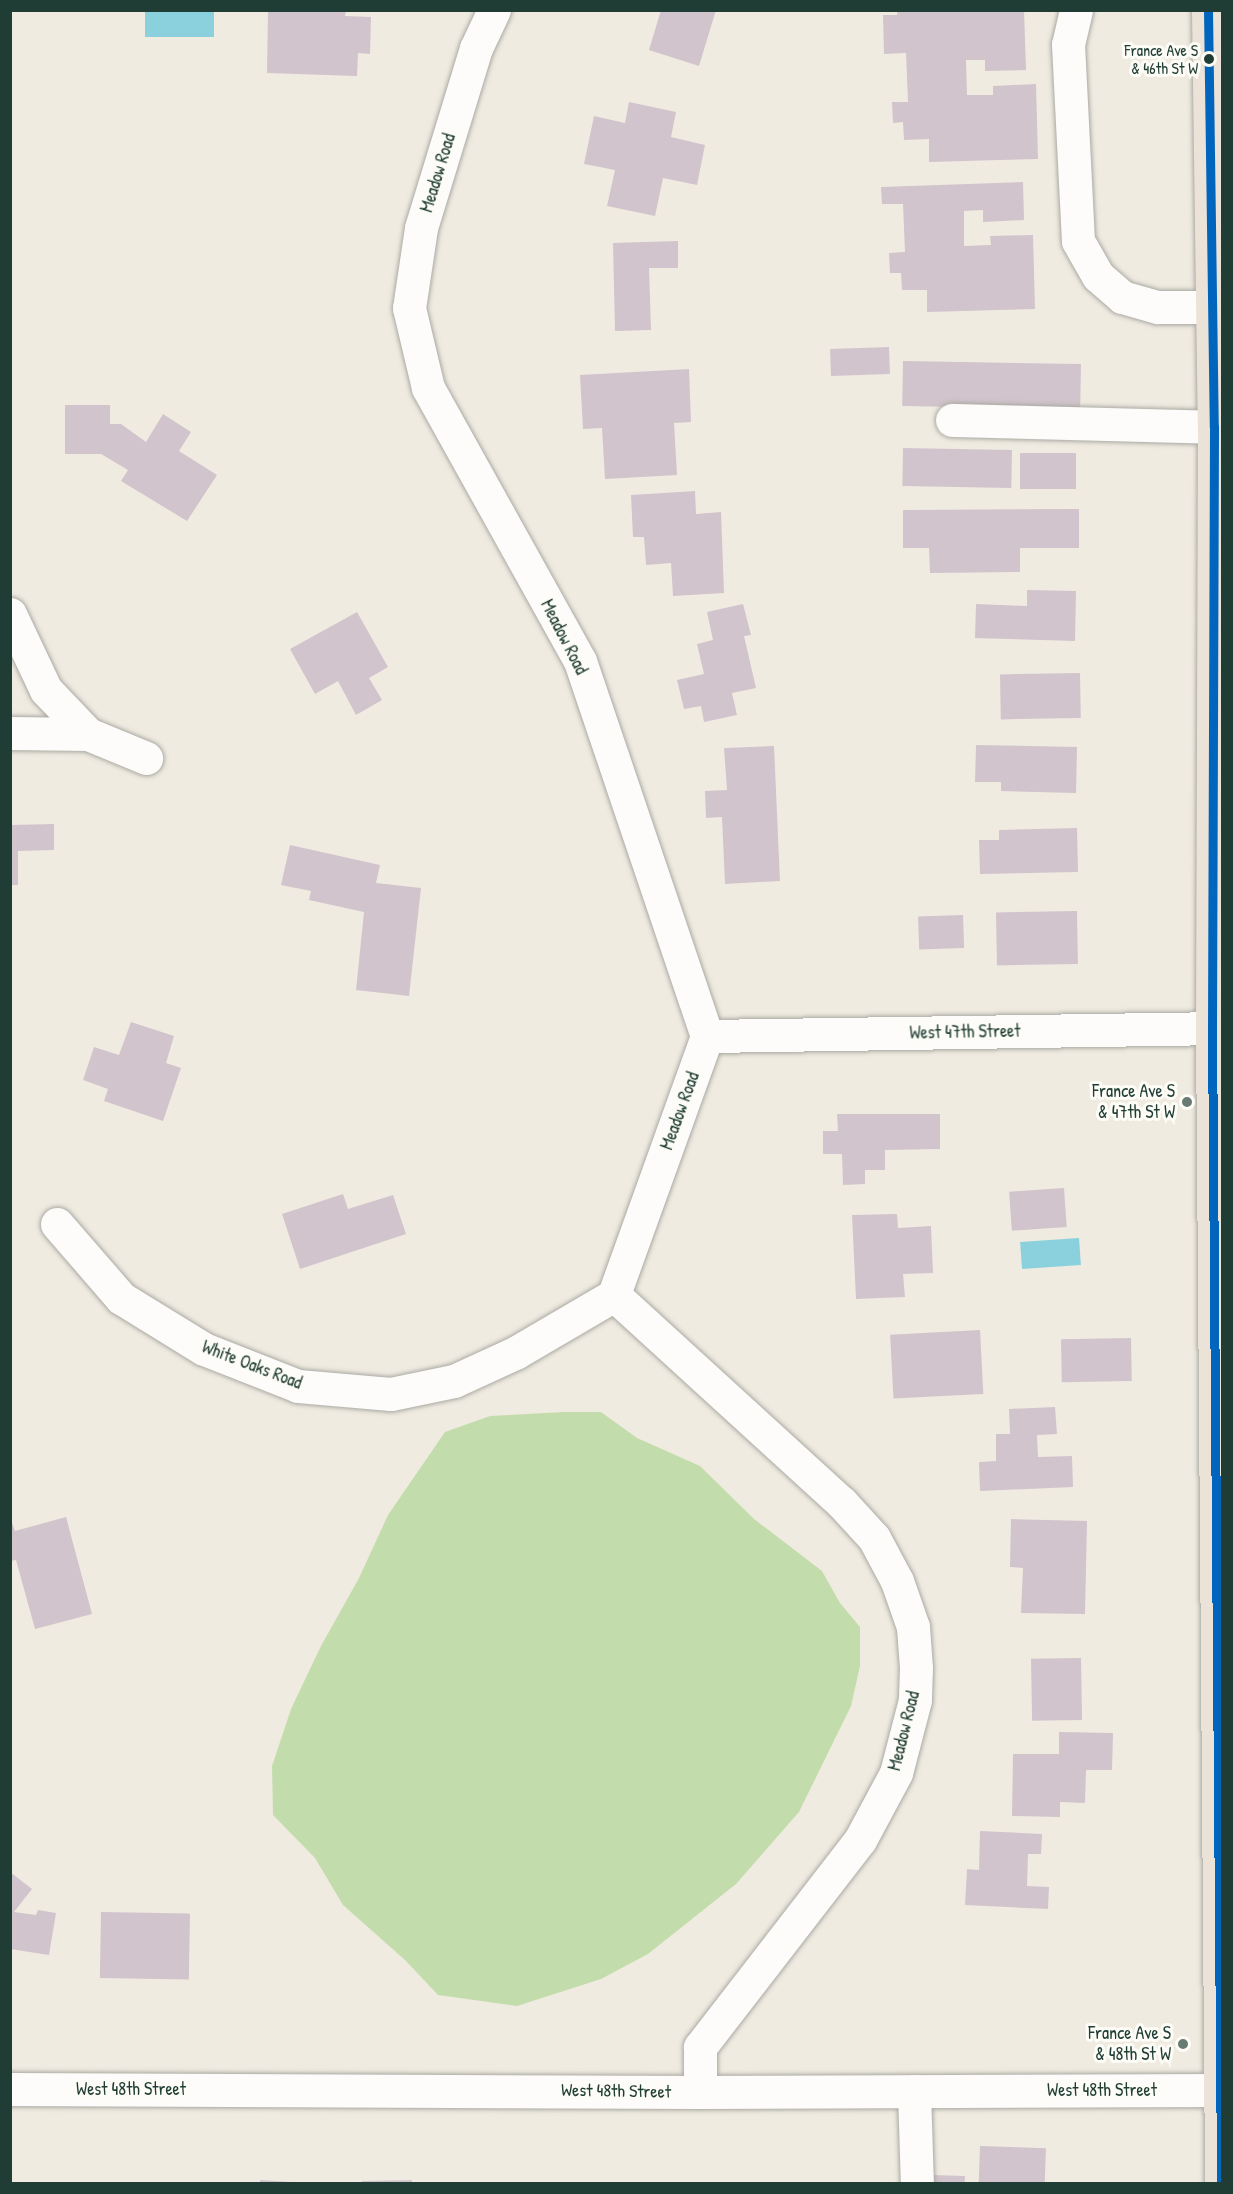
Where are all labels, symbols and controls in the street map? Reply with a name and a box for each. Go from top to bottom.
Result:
place label: France Ave S & 46th St W [1124,40,1198,78]
marker: France Ave S & 46th St W [1203,53,1215,65]
street label: Meadow Road [416,131,460,215]
street label: Meadow Road [536,596,592,678]
street label: West 47th Street [909,1020,1021,1044]
street label: Meadow Road [656,1069,704,1153]
place label: France Ave S & 47th St W [1092,1081,1175,1124]
marker: France Ave S & 47th St W [1180,1095,1194,1109]
street label: White Oaks Road [199,1336,305,1394]
street label: Meadow Road [884,1689,924,1773]
place label: France Ave S & 48th St W [1088,2023,1171,2066]
marker: France Ave S & 48th St W [1176,2037,1190,2051]
street label: West 48th Street [76,2078,186,2100]
street label: West 48th Street [561,2079,671,2103]
street label: West 48th Street [1047,2079,1157,2101]

